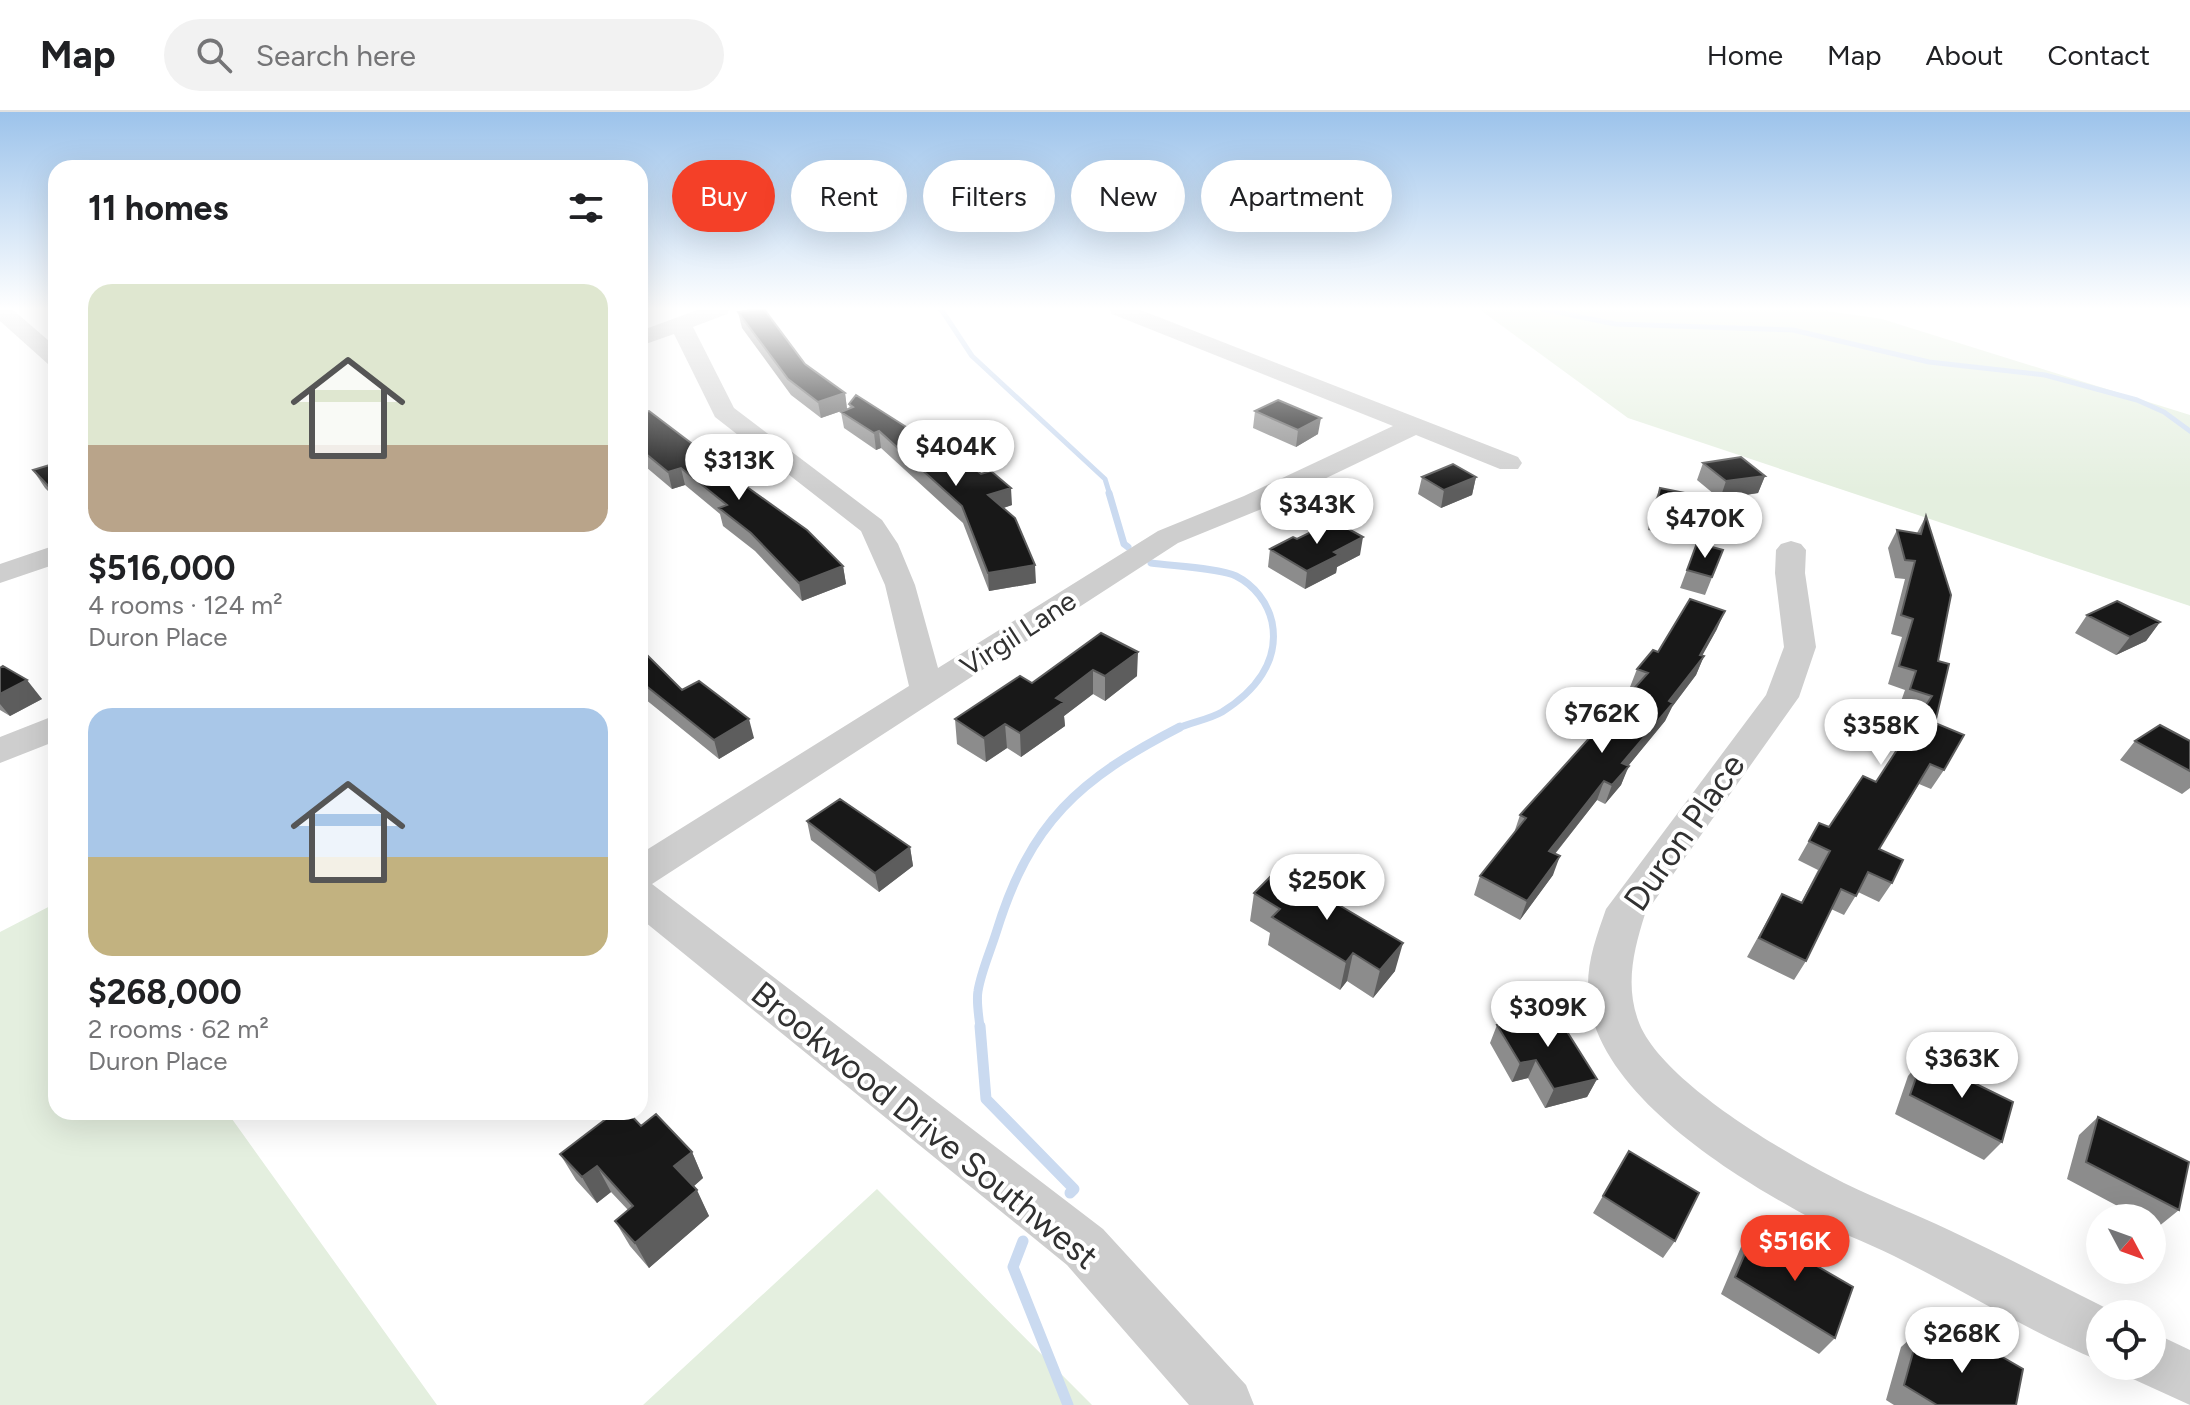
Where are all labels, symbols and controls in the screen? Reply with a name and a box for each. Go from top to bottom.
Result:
search box [164,19,724,91]
text: Map [40,32,116,78]
icon: search [192,33,236,77]
text: Search here [256,37,416,74]
text: Home [1707,38,1783,72]
text: Map [1827,38,1882,72]
text: About [1926,38,2003,72]
text: Contact [2047,38,2150,72]
chip: Buy [672,160,775,232]
chip: Rent [791,160,907,232]
chip: Filters [923,160,1055,232]
chip: New [1071,160,1185,232]
chip: Apartment [1201,160,1392,232]
icon: filters [564,186,608,230]
text: 11 homes [88,188,228,229]
icon: home [276,336,420,480]
pin: $404K [900,420,1012,488]
text: $404K [915,430,997,462]
pin: $313K [683,434,795,502]
text: $313K [703,444,775,476]
pin: $343K [1261,478,1373,546]
text: $343K [1278,488,1356,520]
pin: $470K [1649,492,1761,560]
text: $470K [1665,502,1745,534]
text: $516,000 [88,548,236,589]
street label: Virgil Lane [954,583,1082,683]
text: 4 rooms · 124 m² [88,589,283,621]
text: Duron Place [88,621,228,653]
pin: $762K [1546,687,1658,755]
text: $762K [1564,697,1640,729]
pin: $358K [1825,699,1937,767]
text: $358K [1842,709,1920,741]
street label: Duron Place [1615,746,1754,919]
icon: home [276,760,420,904]
pin: $250K [1271,854,1383,922]
text: $250K [1288,864,1366,896]
text: $268,000 [88,972,242,1013]
street label: Brookwood Drive Southwest [743,973,1106,1278]
pin: $309K [1492,981,1604,1049]
text: $309K [1509,991,1587,1023]
text: 2 rooms · 62 m² [88,1013,269,1045]
pin: $363K [1906,1032,2018,1100]
text: $363K [1924,1042,2000,1074]
text: Duron Place [88,1045,228,1077]
north arrow [2086,1204,2166,1284]
map controls [2086,1204,2166,1380]
pin: $516K [1739,1215,1851,1283]
text: $516K [1759,1225,1831,1257]
button: locate [2086,1300,2166,1380]
pin: $268K [1906,1307,2018,1375]
text: $268K [1923,1317,2001,1349]

